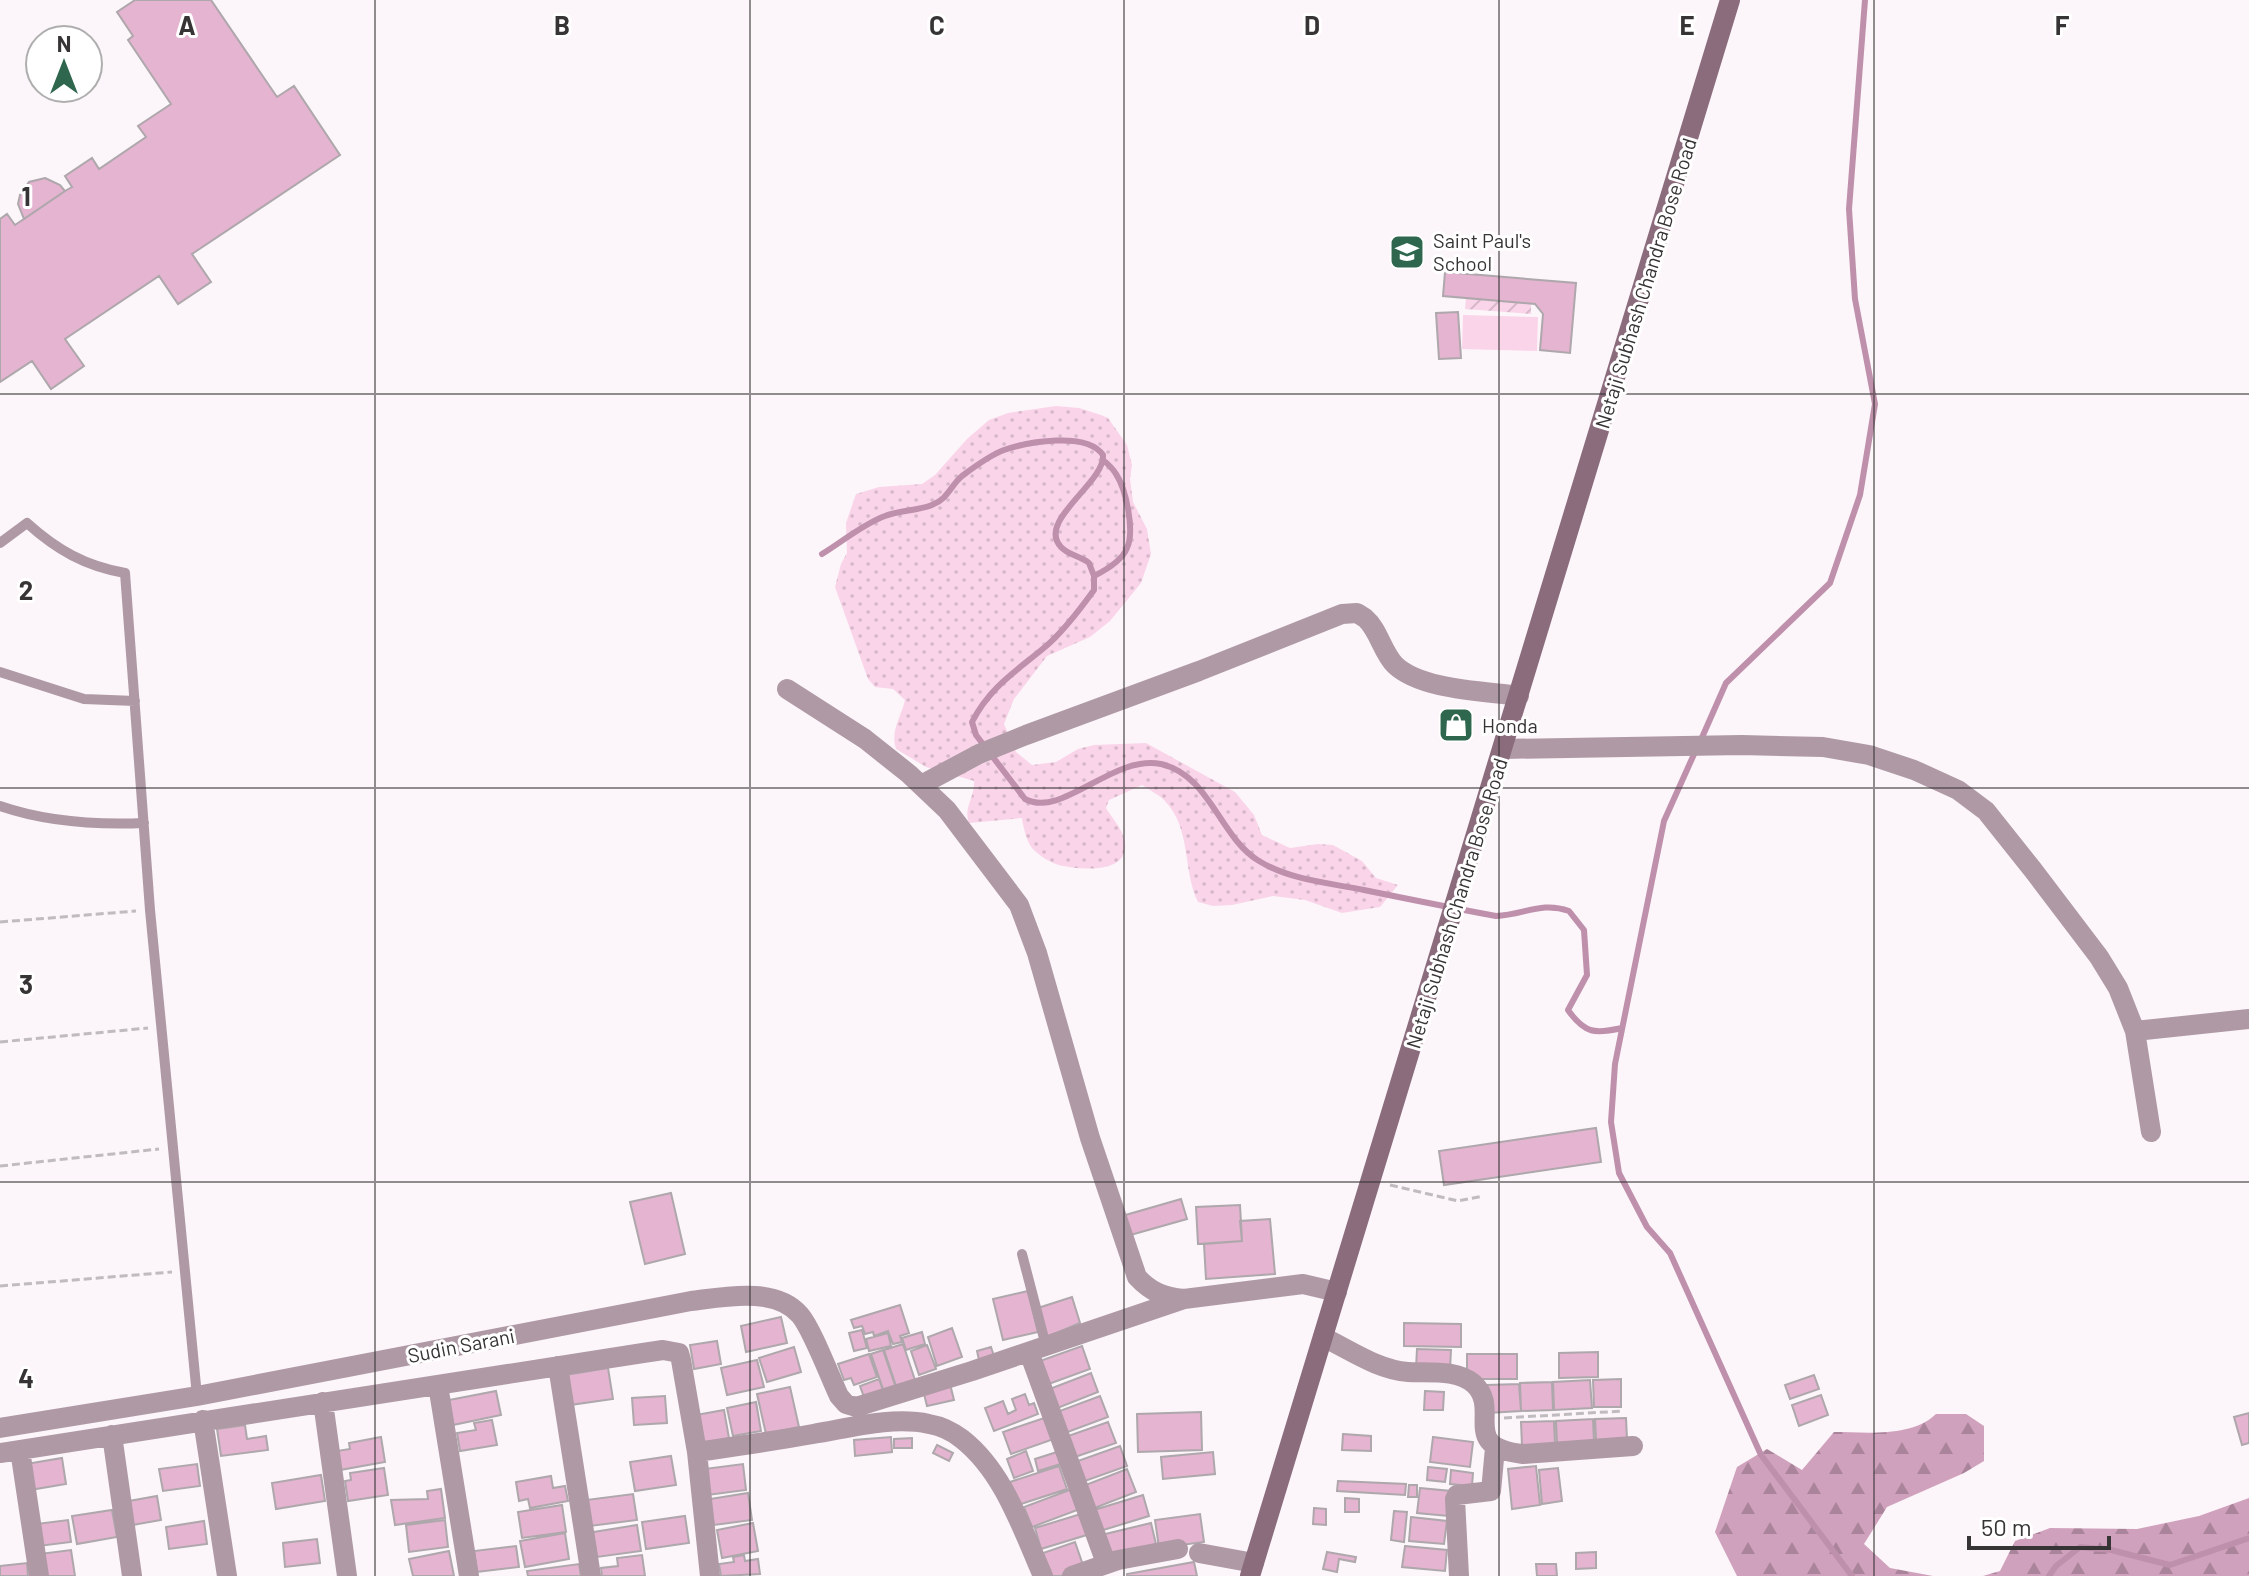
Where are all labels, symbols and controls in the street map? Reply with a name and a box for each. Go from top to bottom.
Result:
text: A [178,9,196,40]
text: B [554,9,570,40]
text: C [929,9,945,40]
text: D [1304,9,1320,40]
text: E [1679,9,1695,40]
text: F [2055,9,2070,40]
north arrow [24,24,104,104]
text: N [57,30,71,56]
street label: Netaji Subhash Chandra Bose Road [1589,135,1701,431]
text: 1 [21,180,31,211]
place label: Saint Paul's School [1433,228,1531,275]
school or university icon: Saint Paul's School [1388,233,1426,271]
text: 2 [19,574,33,605]
shop icon: Honda [1437,706,1475,744]
place label: Honda [1482,713,1538,737]
street label: Netaji Subhash Chandra Bose Road [1400,755,1512,1051]
text: 3 [19,968,33,999]
street label: Sudin Sarani [406,1323,516,1367]
text: 4 [18,1362,34,1393]
scale bar [1969,1500,2109,1550]
text: 50 m [1981,1512,2032,1541]

